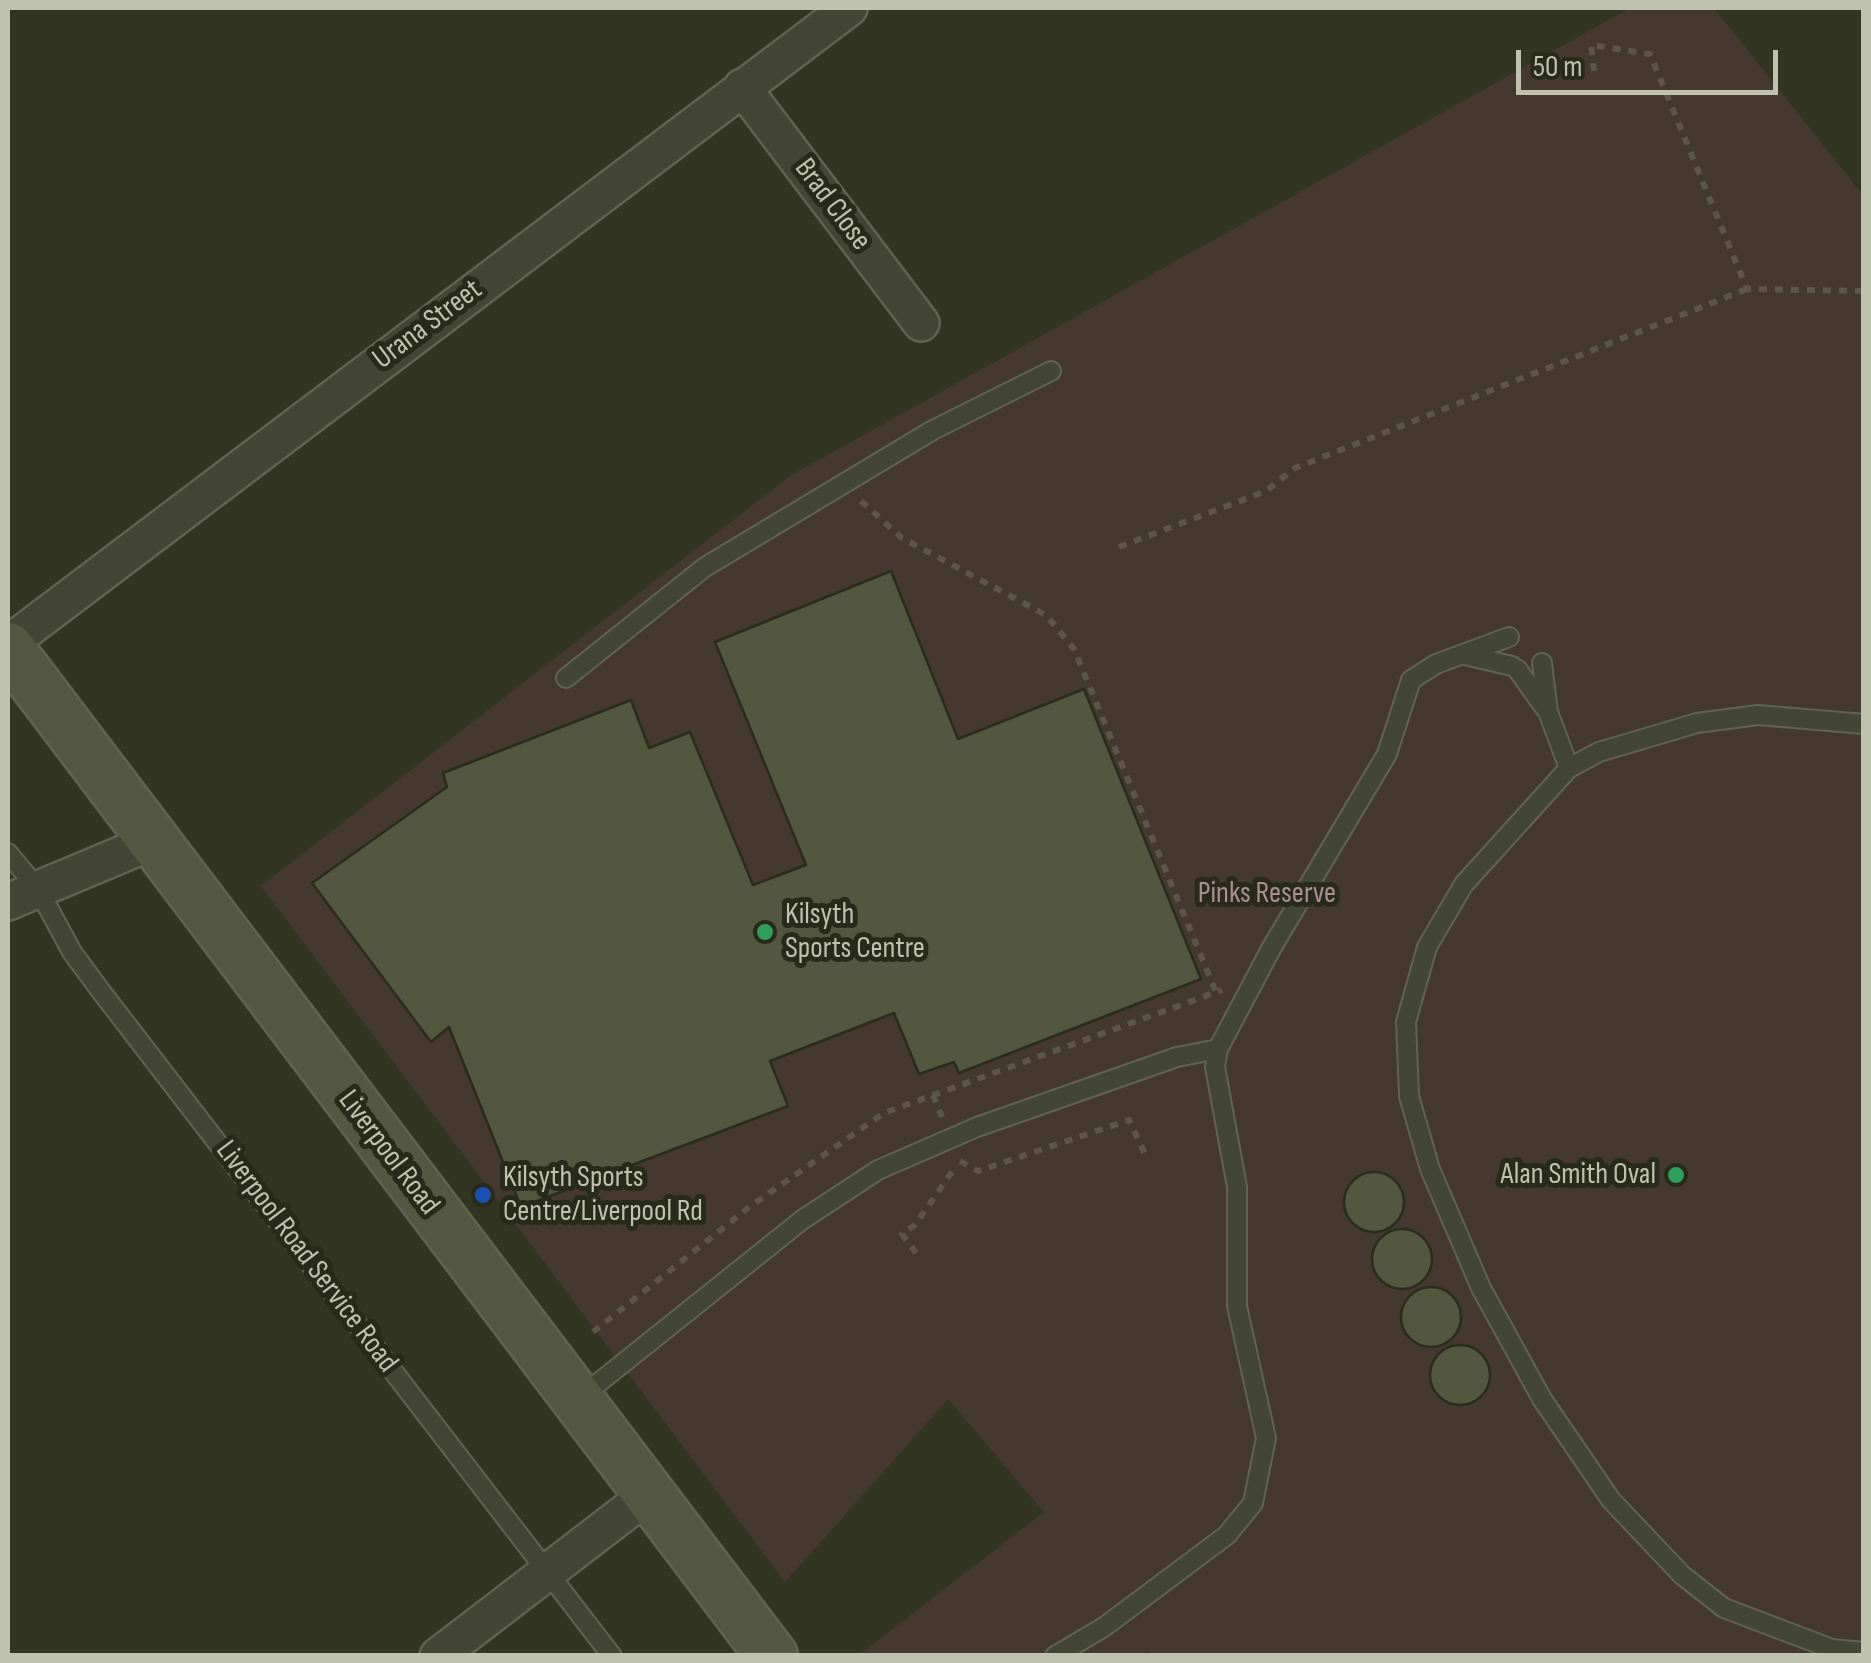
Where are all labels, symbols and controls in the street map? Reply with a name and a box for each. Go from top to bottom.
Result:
scale bar [1521,30,1784,92]
text: 50 m [1533,49,1582,85]
street label: Brad Close [786,152,878,258]
street label: Urana Street [366,272,490,378]
park label: Pinks Reserve [1198,876,1336,912]
place label: Kilsyth Sports Centre [785,897,925,968]
marker: Kilsyth Sports Centre [754,921,776,943]
street label: Liverpool Road [330,1084,446,1222]
street label: Liverpool Road Service Road [207,1134,405,1380]
place label: Alan Smith Oval [1501,1157,1656,1193]
place label: Kilsyth Sports Centre/Liverpool Rd [503,1160,703,1230]
marker: Alan Smith Oval [1665,1164,1687,1186]
marker: Kilsyth Sports Centre/Liverpool Rd [472,1184,494,1206]

